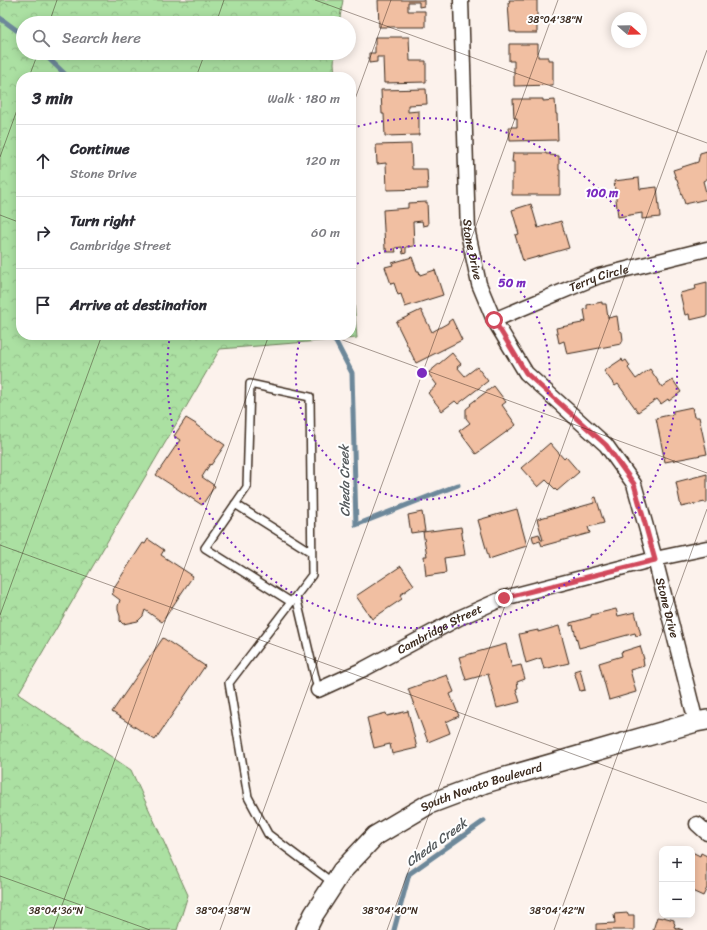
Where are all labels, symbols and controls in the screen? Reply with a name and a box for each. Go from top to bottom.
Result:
text: 38°04'38"N [528,11,582,29]
north arrow [611,12,647,48]
search box [16,16,356,60]
text: Search here [62,25,141,51]
icon: search [30,27,52,49]
text: 3 min [32,83,73,113]
text: Walk · 180 m [268,87,340,110]
text: Continue [70,136,130,162]
text: 120 m [305,149,340,172]
icon: ahead [32,150,54,172]
text: Stone Drive [70,162,137,185]
text: 100 m [586,182,619,204]
text: Turn right [70,208,135,234]
street label: Stone Drive [457,219,489,282]
text: 60 m [311,221,340,244]
icon: right [32,222,54,244]
text: Cambridge Street [70,234,171,257]
street label: Terry Circle [565,258,631,298]
text: 50 m [498,272,526,294]
text: Arrive at destination [70,292,207,318]
icon: arrive [32,294,54,316]
route start [485,311,503,329]
centre of rings [415,366,429,380]
water label: Cheda Creek [332,443,357,517]
street label: Stone Drive [649,575,685,640]
route end [495,589,513,607]
street label: Cambridge Street [393,598,486,660]
street label: South Novato Boulevard [416,756,545,818]
water label: Cheda Creek [401,811,474,873]
map controls [659,846,695,918]
button: + [659,846,695,882]
button: − [659,882,695,918]
text: 38°04'36"N [29,902,83,920]
text: 38°04'38"N [196,902,250,920]
text: 38°04'40"N [362,902,418,920]
text: 38°04'42"N [529,902,585,920]

